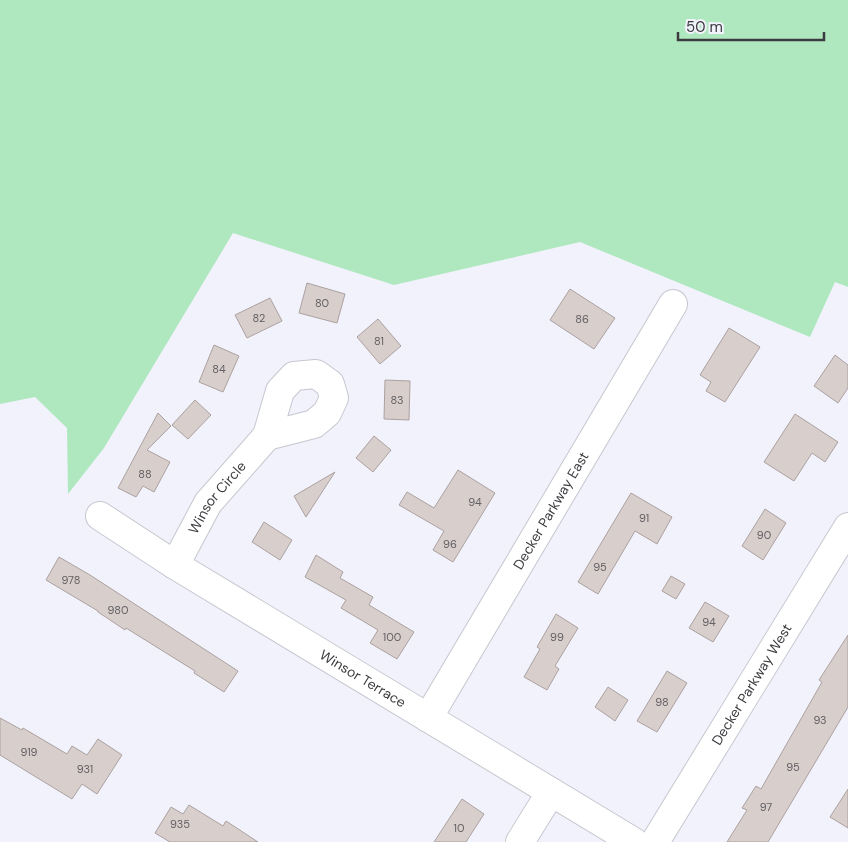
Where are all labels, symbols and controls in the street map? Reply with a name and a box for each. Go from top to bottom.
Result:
scale bar [678,10,824,42]
text: 50 m [686,17,723,37]
house number: 80 [315,296,329,310]
house number: 82 [253,311,265,325]
house number: 86 [575,312,589,326]
house number: 81 [374,334,384,348]
house number: 84 [212,362,226,376]
house number: 83 [390,393,404,407]
street label: Decker Parkway East [509,448,593,573]
street label: Winsor Circle [184,457,250,537]
house number: 88 [138,467,152,481]
house number: 94 [468,495,482,509]
house number: 91 [639,511,649,525]
house number: 90 [757,528,771,542]
house number: 96 [443,537,457,551]
house number: 95 [593,560,607,574]
house number: 978 [62,573,81,587]
house number: 980 [108,603,128,617]
house number: 94 [702,615,716,629]
street label: Decker Parkway West [708,620,796,748]
house number: 100 [383,630,401,644]
house number: 99 [550,630,564,644]
street label: Winsor Terrace [316,645,409,711]
house number: 98 [655,695,669,709]
house number: 93 [813,713,827,727]
house number: 919 [20,745,38,759]
house number: 95 [786,760,800,774]
house number: 931 [77,762,93,776]
house number: 97 [760,800,772,814]
house number: 935 [170,817,190,831]
house number: 10 [454,821,464,835]

